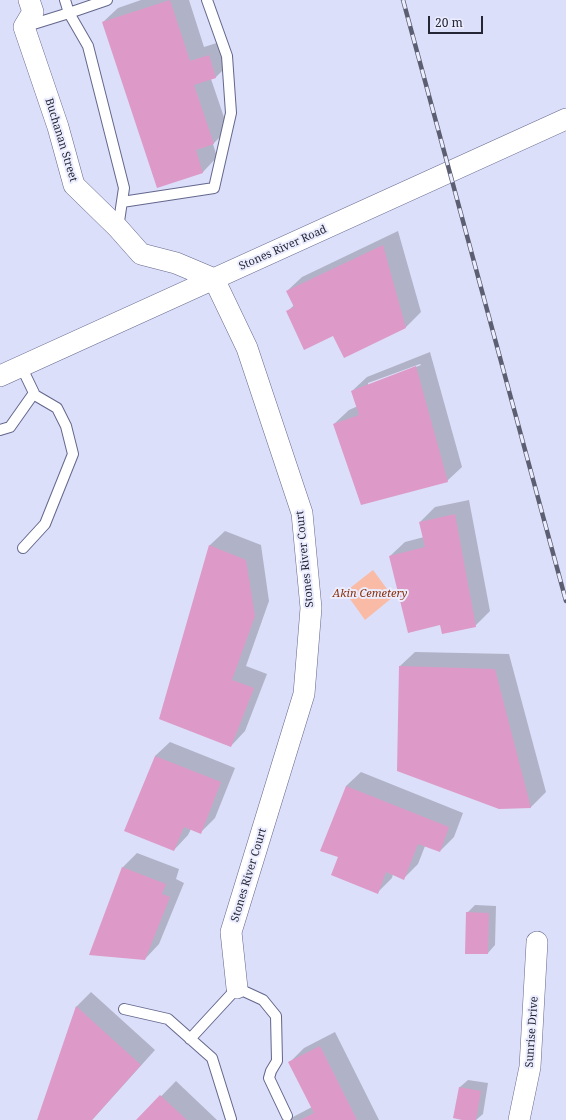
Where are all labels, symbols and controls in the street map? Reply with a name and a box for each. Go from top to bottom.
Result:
scale bar [430,8,485,34]
text: 20 m [435,14,463,31]
street label: Buchanan Street [42,97,80,183]
street label: Stones River Road [237,223,329,273]
street label: Stones River Court [293,510,317,608]
park label: Akin Cemetery [333,587,407,601]
street label: Stones River Court [228,827,270,923]
street label: Sunrise Drive [523,996,541,1068]

